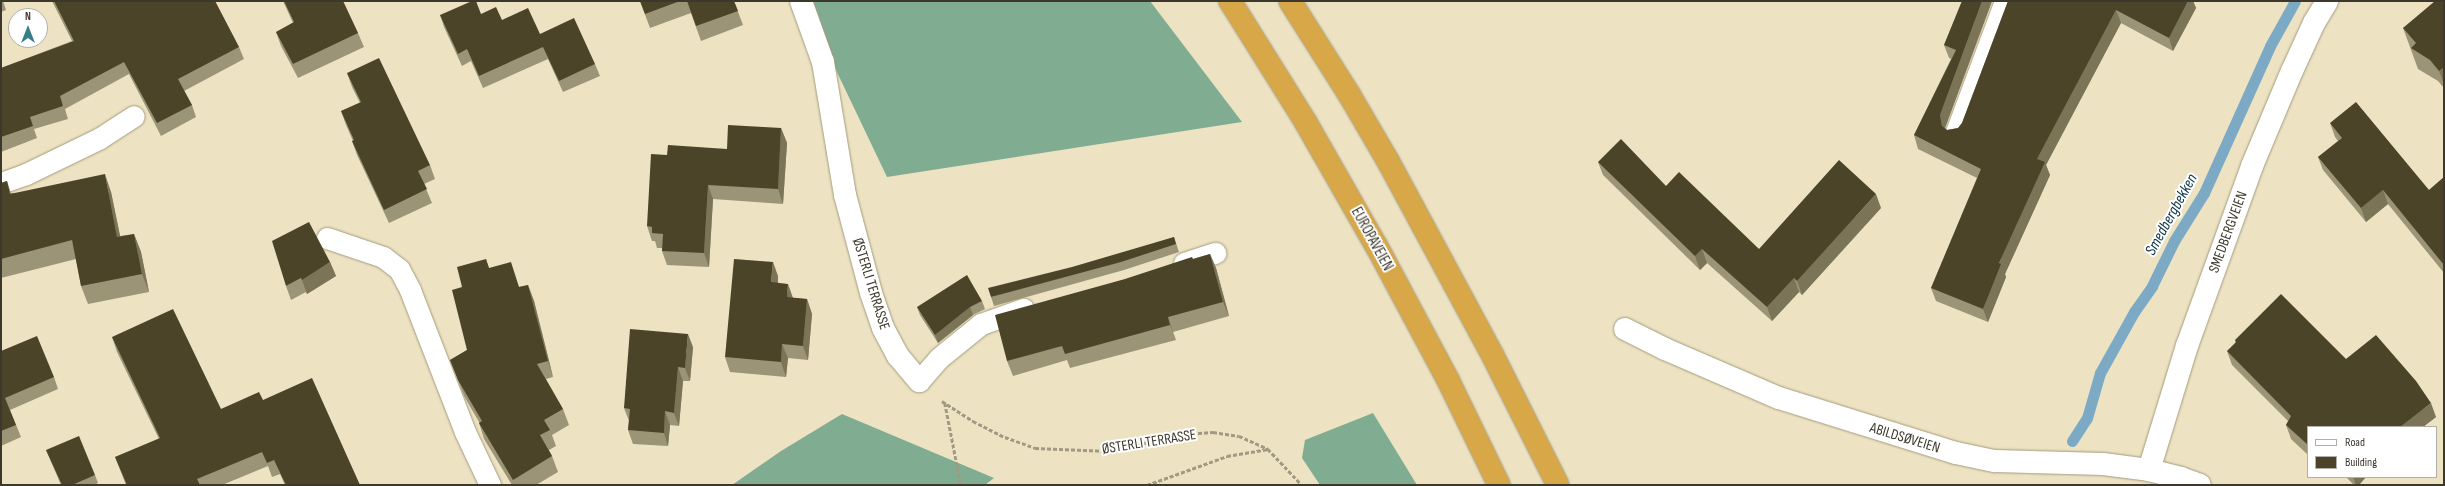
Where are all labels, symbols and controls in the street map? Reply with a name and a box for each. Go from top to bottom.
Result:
north arrow [8,8,48,48]
text: N [25,10,31,23]
water label: Smedbergbekken [2142,171,2202,259]
street label: SMEDBERGVEIEN [2205,189,2251,275]
street label: EUROPAVEIEN [1347,204,1397,274]
street label: ØSTERLI TERRASSE [849,236,893,332]
street label: ABILDSØVEIEN [1868,419,1942,457]
street label: ØSTERLI TERRASSE [1101,426,1197,458]
legend [2307,426,2437,478]
text: Road [2345,435,2365,450]
text: Building [2345,455,2377,470]

